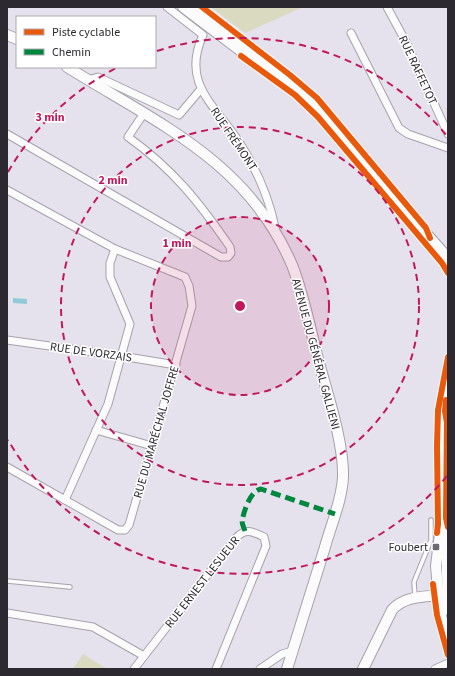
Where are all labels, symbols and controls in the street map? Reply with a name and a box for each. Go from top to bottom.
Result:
legend [16,16,156,68]
text: Piste cyclable [52,24,120,41]
street label: RUE RAFFETOT [394,33,441,108]
text: Chemin [52,44,91,61]
street label: RUE FRÉMONT [206,104,261,175]
text: 3 min [35,109,65,126]
text: 2 min [98,172,128,189]
text: 1 min [162,235,192,252]
street label: AVENUE DU GÉNÉRAL GALLIENI [287,277,344,432]
centre of rings [233,299,247,313]
street label: RUE DE VORZAIS [49,338,133,367]
street label: RUE DU MARÉCHAL JOFFRE [129,364,184,500]
street label: RUE ERNEST LESUEUR [161,533,244,632]
place label: Foubert [388,539,428,556]
marker: Foubert [431,542,441,552]

